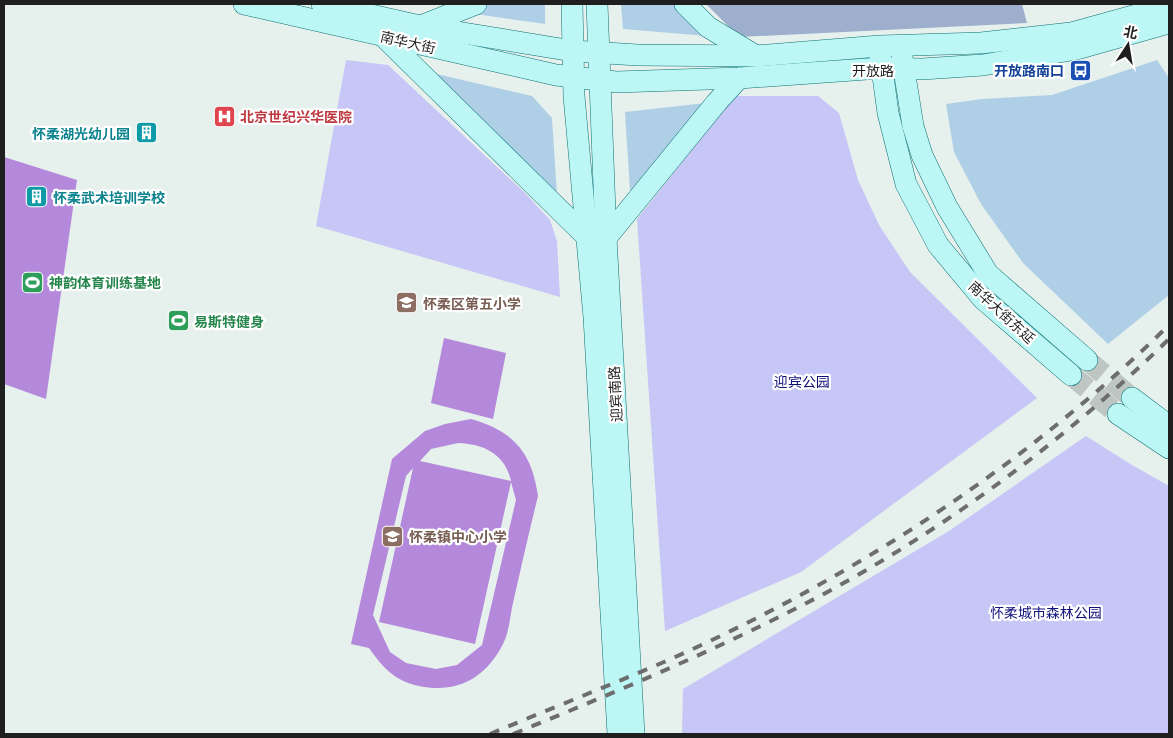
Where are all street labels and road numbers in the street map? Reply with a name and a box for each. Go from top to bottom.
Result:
street label: 南华大街 [379,27,437,57]
street label: 开放路 [852,62,894,79]
street label: 南华大街东延 [965,277,1039,347]
street label: 迎宾南路 [605,366,625,422]

